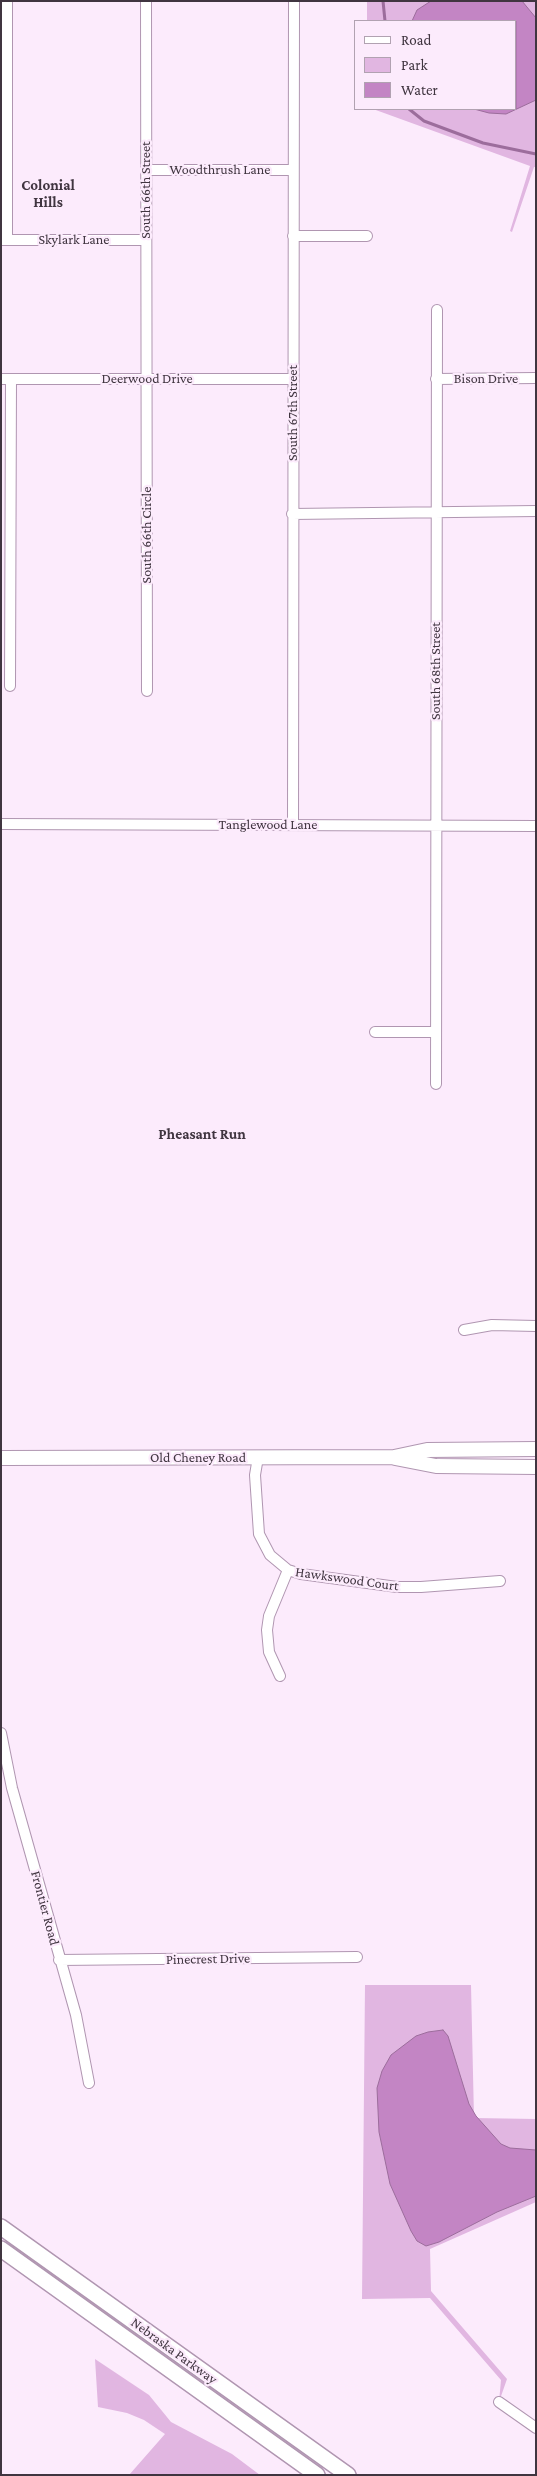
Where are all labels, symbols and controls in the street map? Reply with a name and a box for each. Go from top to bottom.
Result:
legend [354,20,517,110]
text: Road [401,32,431,48]
text: Park [401,57,428,73]
text: Water [401,82,438,98]
street label: South 66th Street [138,141,154,239]
street label: Woodthrush Lane [170,162,270,178]
district label: Colonial Hills [21,176,75,211]
street label: Skylark Lane [39,232,109,248]
street label: South 67th Street [285,365,301,461]
street label: Deerwood Drive [101,371,193,387]
street label: Bison Drive [454,371,518,387]
street label: South 66th Circle [139,487,155,583]
street label: South 68th Street [428,622,444,720]
street label: Tanglewood Lane [219,817,317,833]
district label: Pheasant Run [158,1125,246,1143]
street label: Old Cheney Road [150,1450,246,1466]
street label: Hawkswood Court [294,1563,400,1595]
street label: Frontier Road [27,1869,63,1947]
street label: Pinecrest Drive [166,1950,250,1968]
street label: Nebraska Parkway [128,2314,220,2388]

